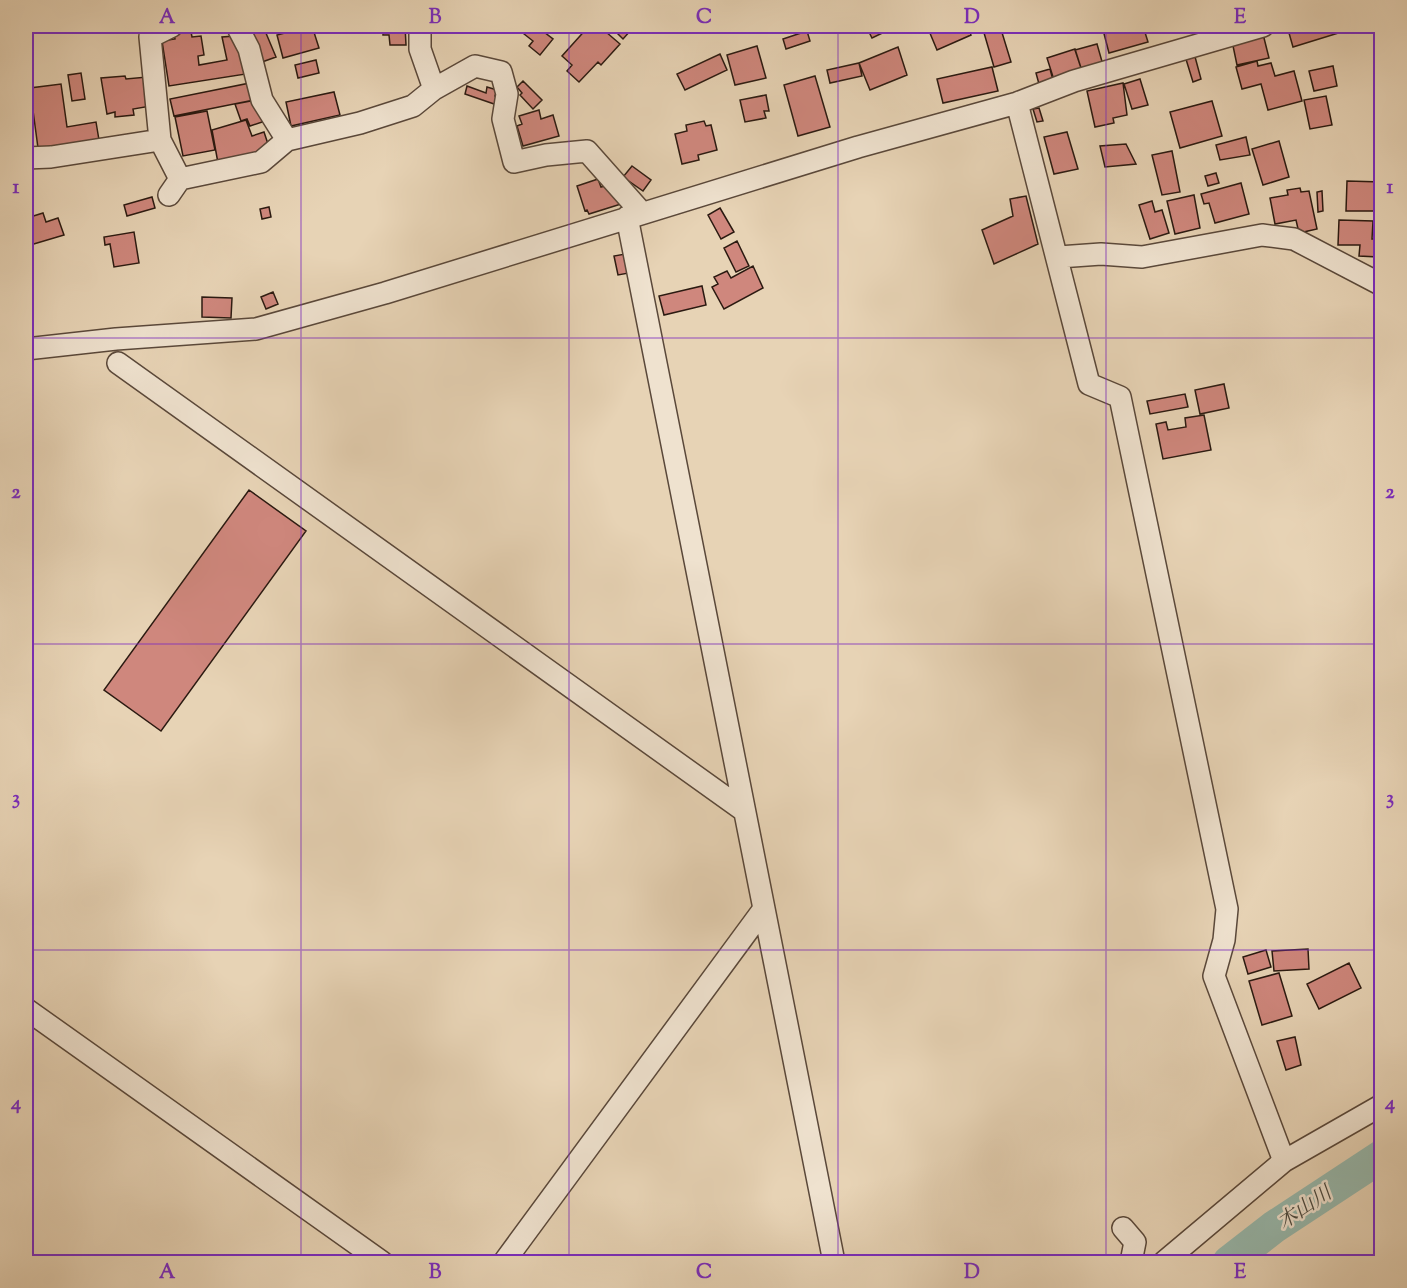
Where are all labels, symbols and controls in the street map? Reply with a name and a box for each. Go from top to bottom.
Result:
text: A [159,4,176,33]
text: B [429,4,442,33]
text: C [696,4,712,33]
text: D [964,4,980,33]
text: E [1234,4,1247,33]
text: 1 [13,174,20,203]
text: 1 [1387,174,1394,203]
text: 2 [11,479,21,508]
text: 2 [1385,479,1395,508]
text: 3 [12,785,20,814]
text: 3 [1386,785,1394,814]
text: 4 [10,1090,21,1119]
text: 4 [1384,1090,1395,1119]
water label: 木山川 [1272,1179,1340,1238]
text: A [159,1259,176,1288]
text: B [429,1259,442,1288]
text: C [696,1259,712,1288]
text: D [964,1259,980,1288]
text: E [1234,1259,1247,1288]

